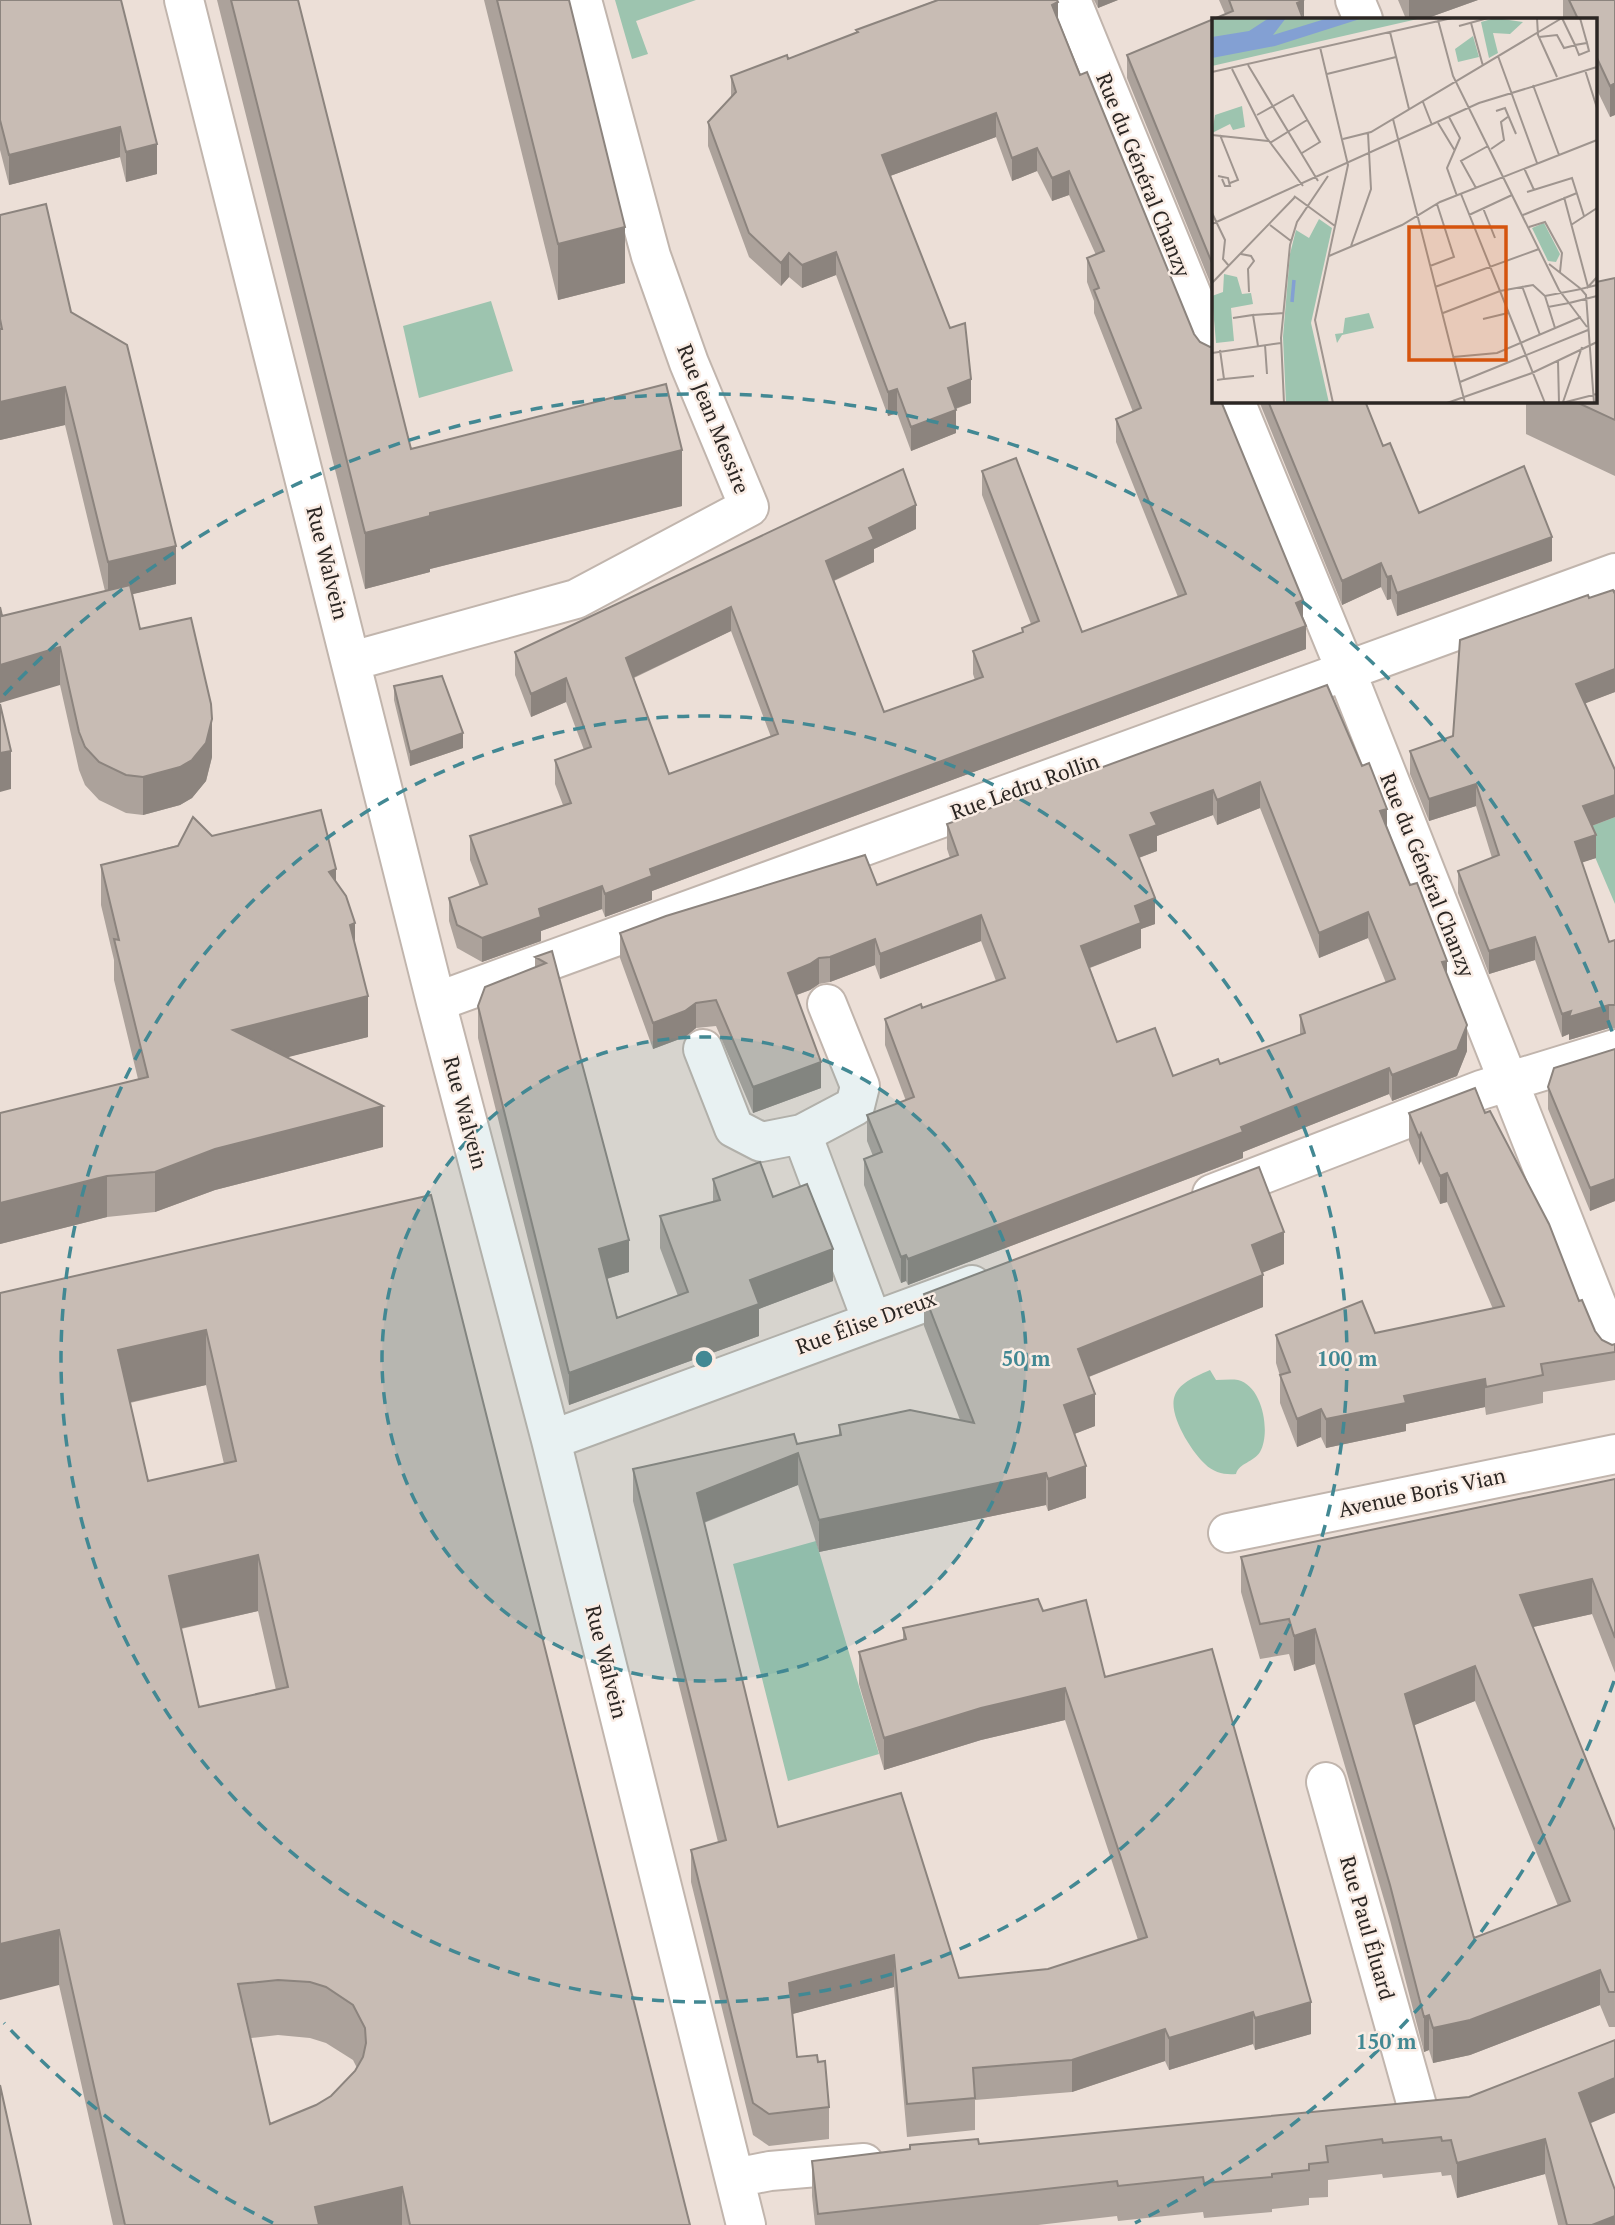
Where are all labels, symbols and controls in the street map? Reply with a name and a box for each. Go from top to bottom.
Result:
inset map [1212,18,1598,402]
street label: Rue du Général Chanzy [1090,68,1198,281]
street label: Rue Jean Messire [671,340,757,498]
street label: Rue Walvein [300,503,356,623]
street label: Rue Ledru Rollin [947,746,1103,826]
street label: Rue du Général Chanzy [1374,768,1482,981]
street label: Rue Walvein [437,1053,495,1173]
street label: Rue Élise Dreux [792,1284,940,1360]
text: 50 m [1002,1344,1051,1372]
text: 100 m [1317,1344,1378,1372]
centre of rings [692,1347,716,1371]
street label: Avenue Boris Vian [1336,1461,1508,1523]
street label: Rue Walvein [579,1602,635,1722]
street label: Rue Paul Éluard [1334,1852,1402,2003]
text: 150 m [1356,2027,1417,2055]

